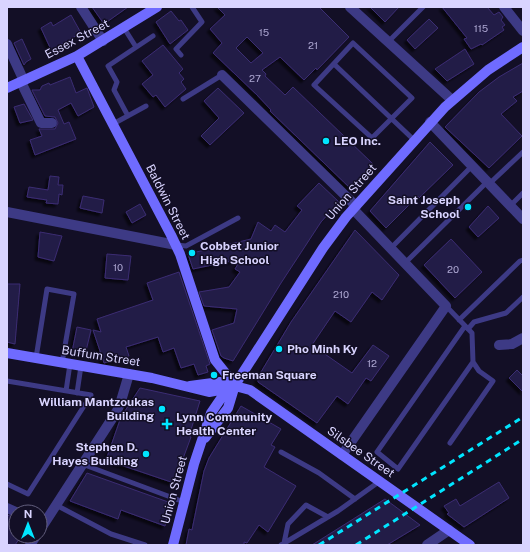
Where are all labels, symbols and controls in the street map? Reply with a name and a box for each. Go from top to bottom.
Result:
street label: Essex Street [43,16,112,62]
house number: 115 [474,22,488,34]
house number: 15 [259,26,269,38]
house number: 21 [308,39,318,51]
house number: 27 [249,72,261,84]
place label: LEO Inc. [334,134,381,148]
marker: LEO Inc. [321,136,331,146]
street label: Union Street [323,161,379,223]
street label: Baldwin Street [143,162,193,242]
place label: Saint Joseph School [388,193,460,221]
marker: Saint Joseph School [463,202,473,212]
place label: Cobbet Junior High School [200,239,279,267]
marker: Cobbet Junior High School [187,248,197,258]
house number: 10 [113,261,123,273]
house number: 20 [447,263,459,275]
house number: 210 [333,288,349,300]
place label: Pho Minh Ky [287,342,358,356]
street label: Buffum Street [61,343,142,369]
marker: Pho Minh Ky [274,344,284,354]
house number: 12 [367,357,377,369]
place label: Freeman Square [222,368,317,382]
marker: Freeman Square [209,370,219,380]
place label: William Mantzoukas Building [39,395,154,423]
marker: William Mantzoukas Building [157,404,167,414]
place label: Lynn Community Health Center [176,410,273,438]
marker: Lynn Community Health Center [161,418,173,430]
street label: Silsbee Street [325,424,398,481]
place label: Stephen D. Hayes Building [52,440,138,468]
marker: Stephen D. Hayes Building [141,449,151,459]
street label: Union Street [158,454,190,526]
north arrow [8,504,48,544]
text: N [24,508,32,520]

